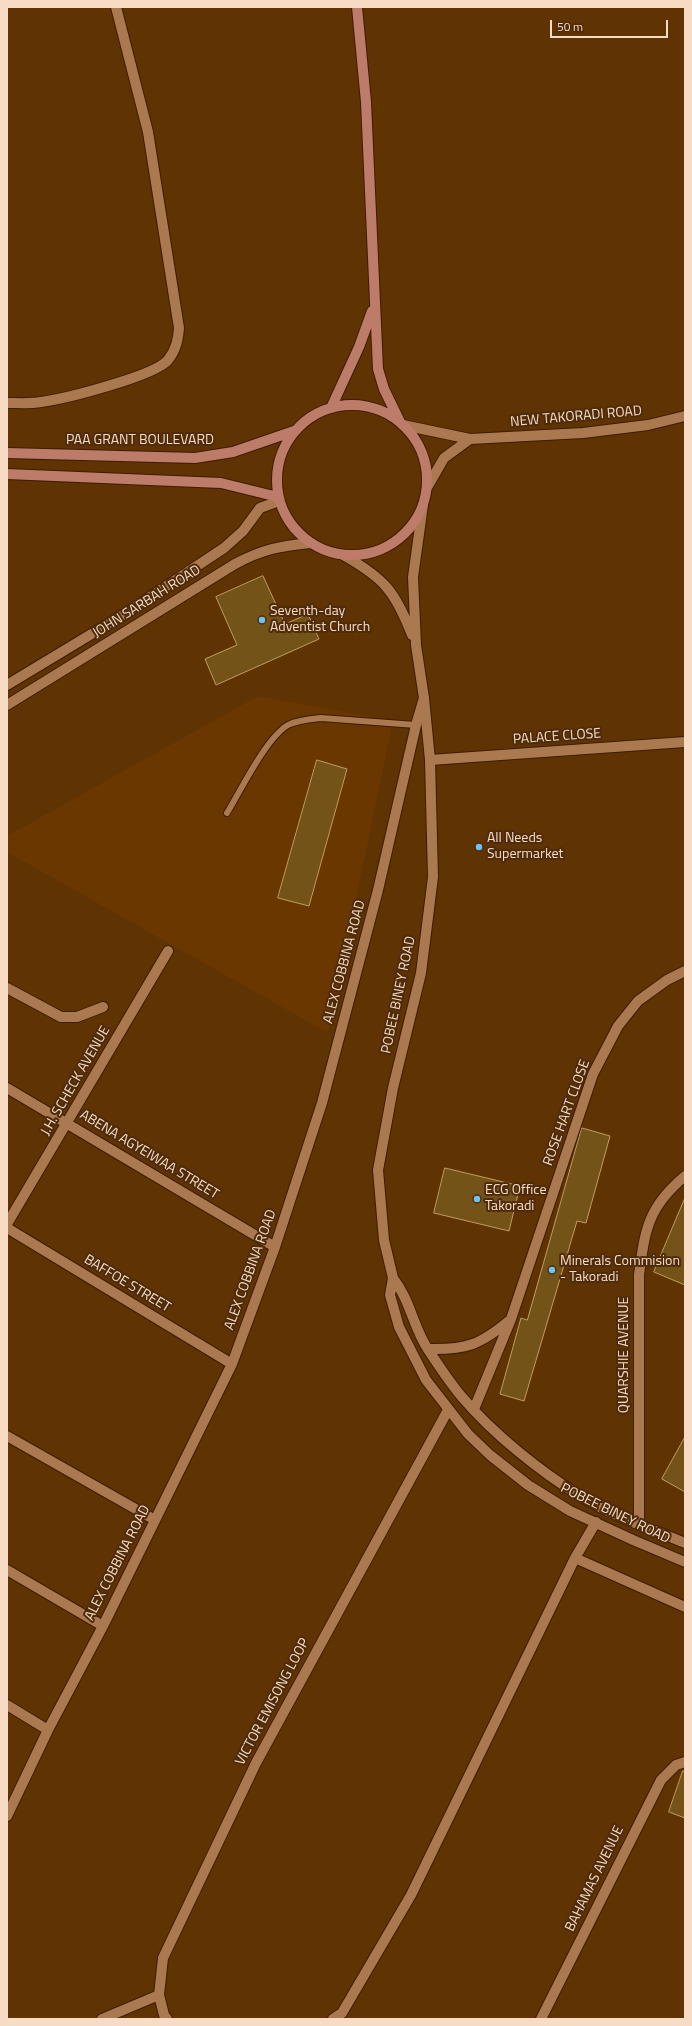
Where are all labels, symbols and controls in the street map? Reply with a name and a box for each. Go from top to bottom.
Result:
scale bar [552,12,670,38]
text: 50 m [557,17,583,36]
street label: NEW TAKORADI ROAD [509,403,643,431]
street label: PAA GRANT BOULEVARD [66,433,214,449]
street label: JOHN SARBAH ROAD [90,562,204,642]
place label: Seventh-day Adventist Church [270,604,370,636]
marker: Seventh-day Adventist Church [257,615,267,625]
street label: PALACE CLOSE [512,726,602,748]
place label: All Needs Supermarket [487,831,563,864]
marker: All Needs Supermarket [474,842,484,852]
street label: ALEX COBBINA ROAD [320,898,370,1026]
street label: POBEE BINEY ROAD [378,935,420,1055]
street label: J.H. SCHECK AVENUE [38,1023,114,1139]
street label: ROSE HART CLOSE [540,1058,594,1168]
street label: ABENA AGYEIWAA STREET [76,1107,222,1203]
place label: ECG Office Takoradi [485,1183,546,1216]
marker: ECG Office Takoradi [472,1194,482,1204]
street label: ALEX COBBINA ROAD [221,1207,281,1333]
street label: BAFFOE STREET [81,1252,173,1316]
place label: Minerals Commision - Takoradi [560,1254,680,1286]
marker: Minerals Commision - Takoradi [547,1265,557,1275]
street label: QUARSHIE AVENUE [617,1297,633,1413]
street label: POBEE BINEY ROAD [558,1480,672,1548]
street label: ALEX COBBINA ROAD [82,1503,154,1623]
street label: VICTOR EMISONG LOOP [232,1636,314,1768]
street label: BAHAMAS AVENUE [562,1823,628,1935]

